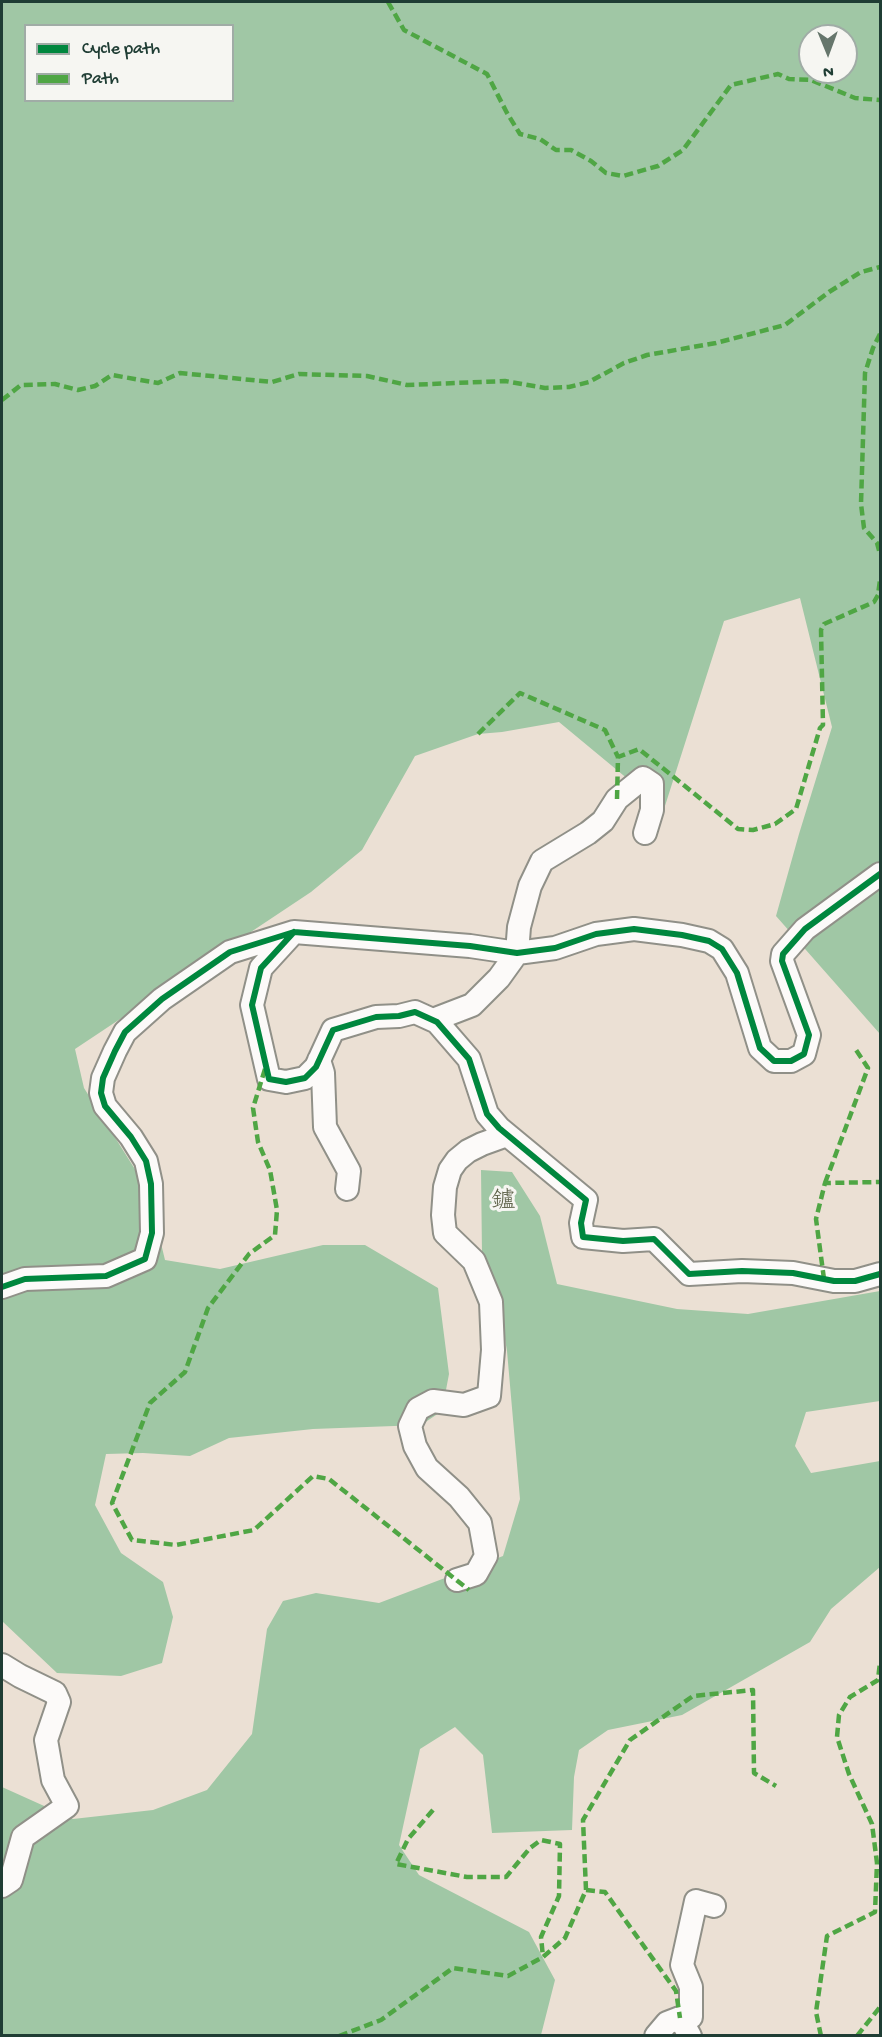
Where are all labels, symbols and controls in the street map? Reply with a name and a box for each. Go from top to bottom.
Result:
legend [24,24,234,102]
north arrow [798,24,858,84]
text: Cycle path [82,39,160,60]
text: N [823,61,834,80]
text: Path [82,69,119,90]
district label: 鑪 [491,1189,515,1217]

